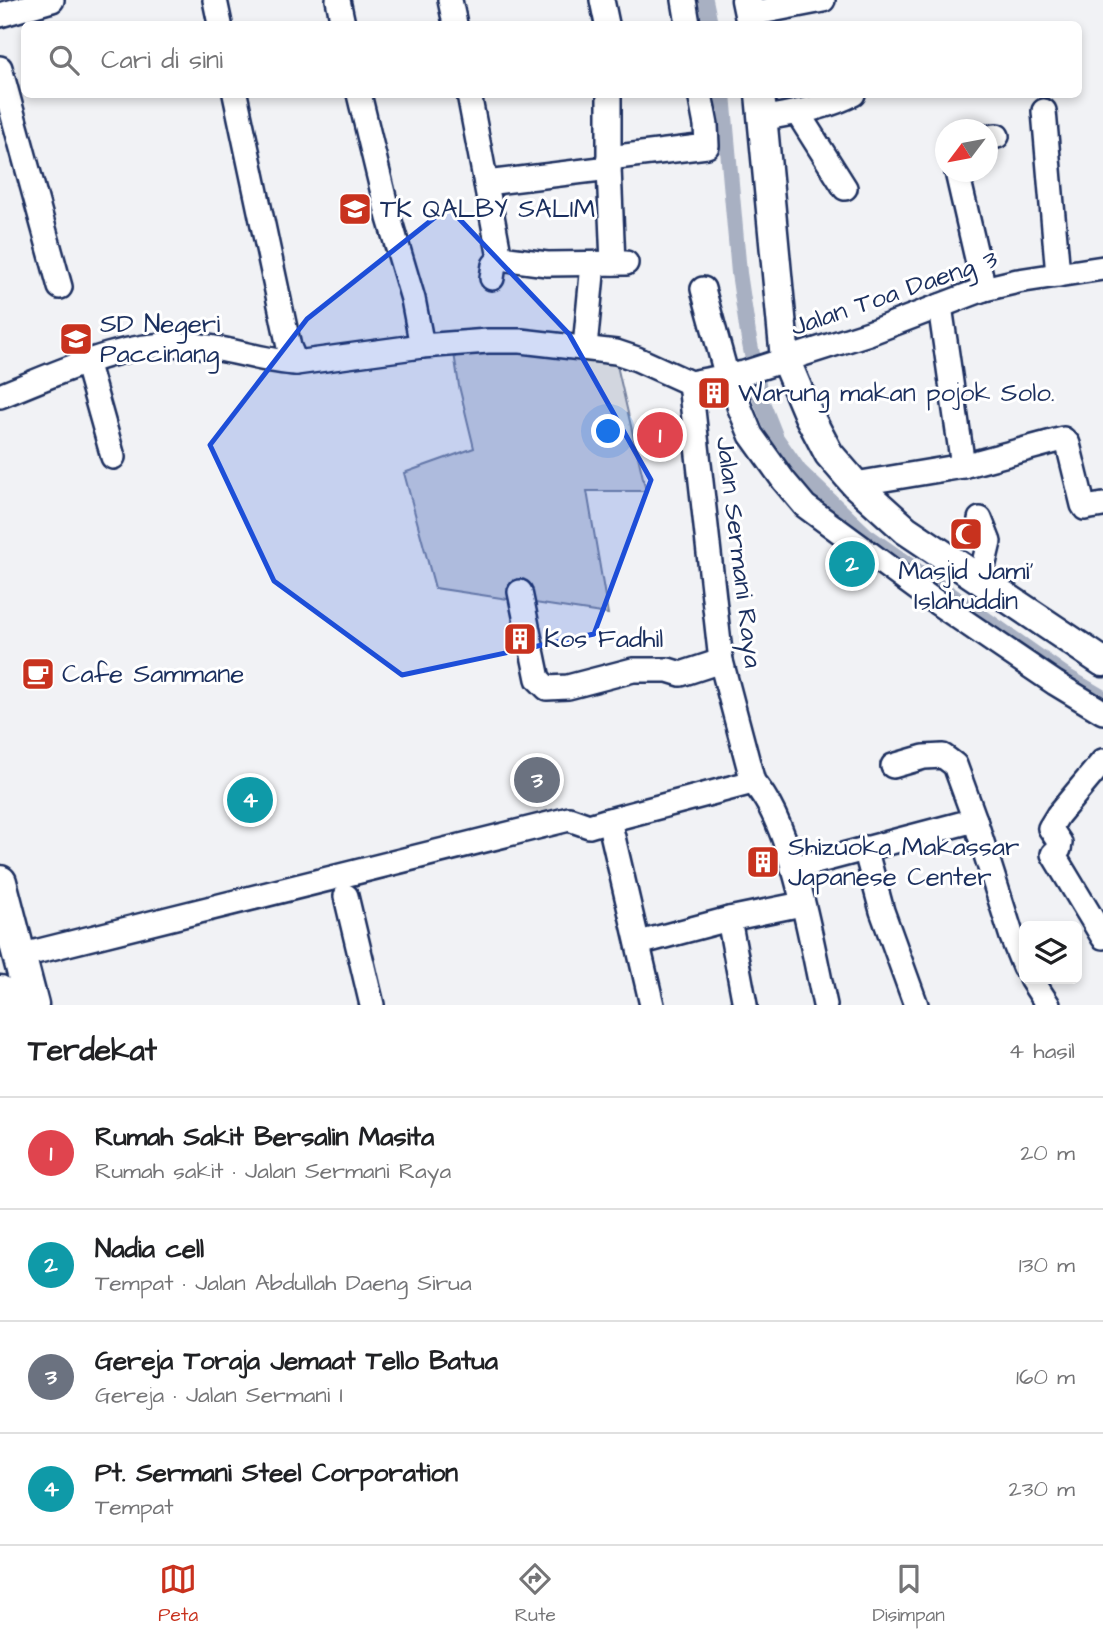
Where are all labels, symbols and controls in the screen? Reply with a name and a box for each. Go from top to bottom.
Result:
search box [21,21,1082,98]
icon: search [45,41,83,79]
text: Cari di sini [101,42,223,78]
north arrow [935,119,998,182]
school or university icon: TK QALBY SALIM [336,190,374,228]
place label: TK QALBY SALIM [380,191,595,227]
street label: Jalan Toa Daeng 3 [786,241,1003,347]
place label: SD Negeri Paccinang [100,306,220,374]
school or university icon: SD Negeri Paccinang [57,320,95,358]
building icon: Warung makan pojok Solo. [695,374,733,412]
place label: Warung makan pojok Solo. [738,375,1055,413]
pin: 1 [637,409,683,461]
your location [591,414,625,448]
street label: Jalan Sermani Raya [705,434,771,670]
mosque icon: Masjid Jami' Islahuddin [947,515,985,553]
pin: 2 [829,538,875,590]
place label: Masjid Jami' Islahuddin [898,553,1034,619]
building icon: Kos Fadhil [501,620,539,658]
place label: Kos Fadhil [544,621,663,657]
cafe icon: Cafe Sammane [19,655,57,693]
place label: Cafe Sammane [62,656,244,692]
pin: 3 [514,754,560,806]
pin: 4 [227,774,273,826]
place label: Shizuoka Makassar Japanese Center [788,829,1019,895]
building icon: Shizuoka Makassar Japanese Center [744,843,782,881]
map controls [1019,921,1082,984]
button: layers [1019,921,1082,984]
text: Terdekat [28,1030,157,1072]
text: 4 hasil [1008,1035,1075,1067]
text: Rumah Sakit Bersalin Masita [95,1119,434,1155]
text: 1 [50,1137,52,1169]
text: 20 m [1020,1137,1075,1169]
text: Rumah sakit · Jalan Sermani Raya [95,1155,451,1187]
text: Nadia cell [95,1231,204,1267]
text: 2 [44,1249,58,1281]
text: 130 m [1019,1249,1075,1281]
text: Tempat · Jalan Abdullah Daeng Sirua [95,1267,472,1299]
text: Gereja Toraja Jemaat Tello Batua [95,1343,498,1379]
text: 3 [45,1361,57,1393]
text: 160 m [1016,1361,1075,1393]
text: Gereja · Jalan Sermani I [95,1379,343,1411]
text: Pt. Sermani Steel Corporation [95,1455,458,1491]
text: 4 [43,1473,59,1505]
text: 230 m [1009,1473,1075,1505]
text: Tempat [95,1491,173,1523]
tab: Peta [158,1560,198,1629]
tab: Rute [515,1560,556,1629]
tab: Disimpan [873,1560,945,1629]

